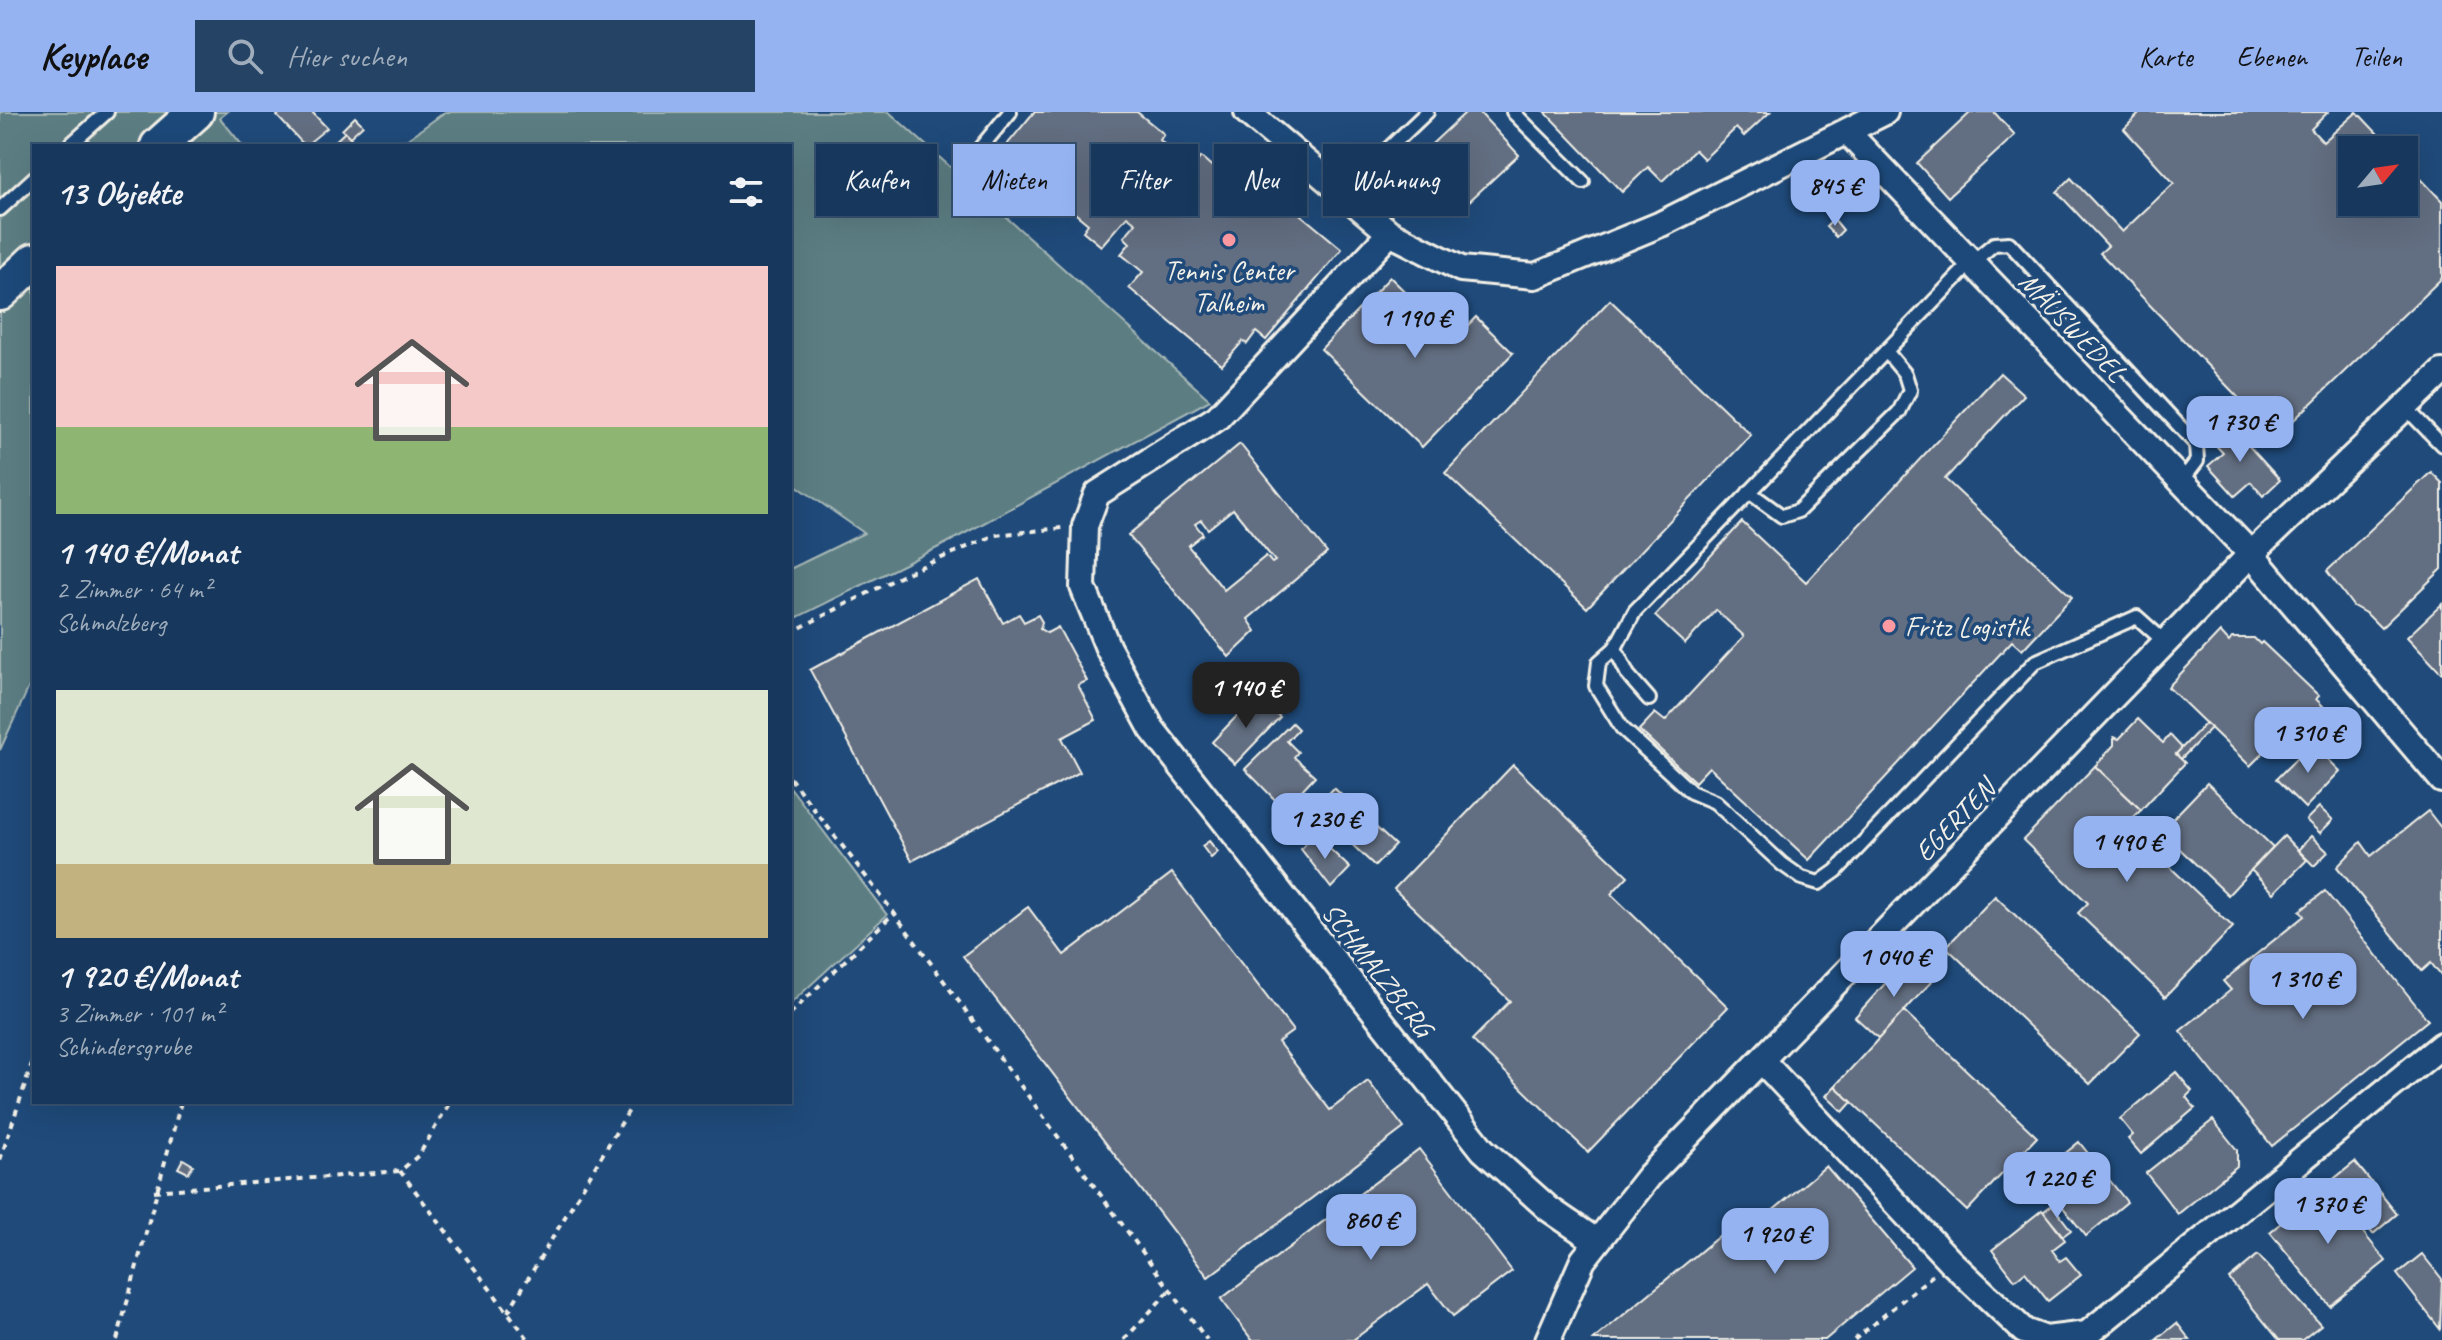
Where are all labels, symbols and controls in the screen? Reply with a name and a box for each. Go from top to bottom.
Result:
search box [195,20,755,92]
text: Keyplace [40,33,147,80]
icon: search [223,34,267,78]
text: Hier suchen [287,37,407,75]
text: Karte [2139,39,2193,74]
text: Ebenen [2237,39,2307,74]
text: Teilen [2351,39,2402,74]
north arrow [2338,136,2418,216]
map controls [2338,136,2418,216]
chip: Kaufen [816,144,937,216]
chip: Mieten [953,144,1075,216]
chip: Filter [1091,144,1198,216]
chip: Neu [1214,144,1307,216]
chip: Wohnung [1323,144,1468,216]
pin: 845 € [1779,160,1891,228]
text: 845 € [1809,169,1861,202]
icon: filters [724,170,768,214]
text: 13 Objekte [56,171,181,214]
marker: Tennis Center Talheim [1220,231,1238,249]
place label: Tennis Center Talheim [1164,253,1296,320]
street label: MÄUSWEDEL [2012,264,2134,389]
pin: 1 190 € [1341,292,1489,360]
text: 1 190 € [1380,301,1450,334]
icon: home [340,318,484,462]
pin: 1 730 € [2166,396,2314,464]
text: 1 730 € [2205,405,2275,438]
text: 1 140 €/Monat [56,530,238,573]
text: 2 Zimmer · 64 m² [56,573,211,606]
text: Schmalzberg [56,606,166,639]
place label: Fritz Logistik [1905,609,2032,644]
marker: Fritz Logistik [1880,617,1898,635]
pin: 1 140 € [1172,662,1320,730]
text: 1 140 € [1210,671,1282,704]
pin: 1 310 € [2234,707,2382,775]
text: 1 310 € [2272,716,2344,749]
icon: home [340,742,484,886]
street label: EGERTEN [1907,769,2005,869]
pin: 1 230 € [1251,793,1399,861]
text: 1 230 € [1289,802,1361,835]
pin: 1 490 € [2053,816,2201,884]
text: 1 490 € [2092,825,2162,858]
street label: SCHMALZBERG [1315,895,1443,1046]
pin: 1 040 € [1820,931,1968,999]
text: 1 040 € [1858,940,1930,973]
pin: 1 310 € [2229,953,2377,1021]
text: 1 920 €/Monat [56,954,238,997]
text: 1 310 € [2267,962,2339,995]
text: 3 Zimmer · 101 m² [56,997,222,1030]
text: Schindersgrube [56,1030,191,1063]
pin: 1 220 € [1983,1152,2131,1220]
text: 1 220 € [2021,1161,2093,1194]
pin: 1 370 € [2254,1178,2402,1246]
text: 1 370 € [2293,1187,2363,1220]
pin: 860 € [1315,1194,1427,1262]
text: 860 € [1344,1203,1398,1236]
pin: 1 920 € [1701,1208,1849,1276]
text: 1 920 € [1740,1217,1810,1250]

